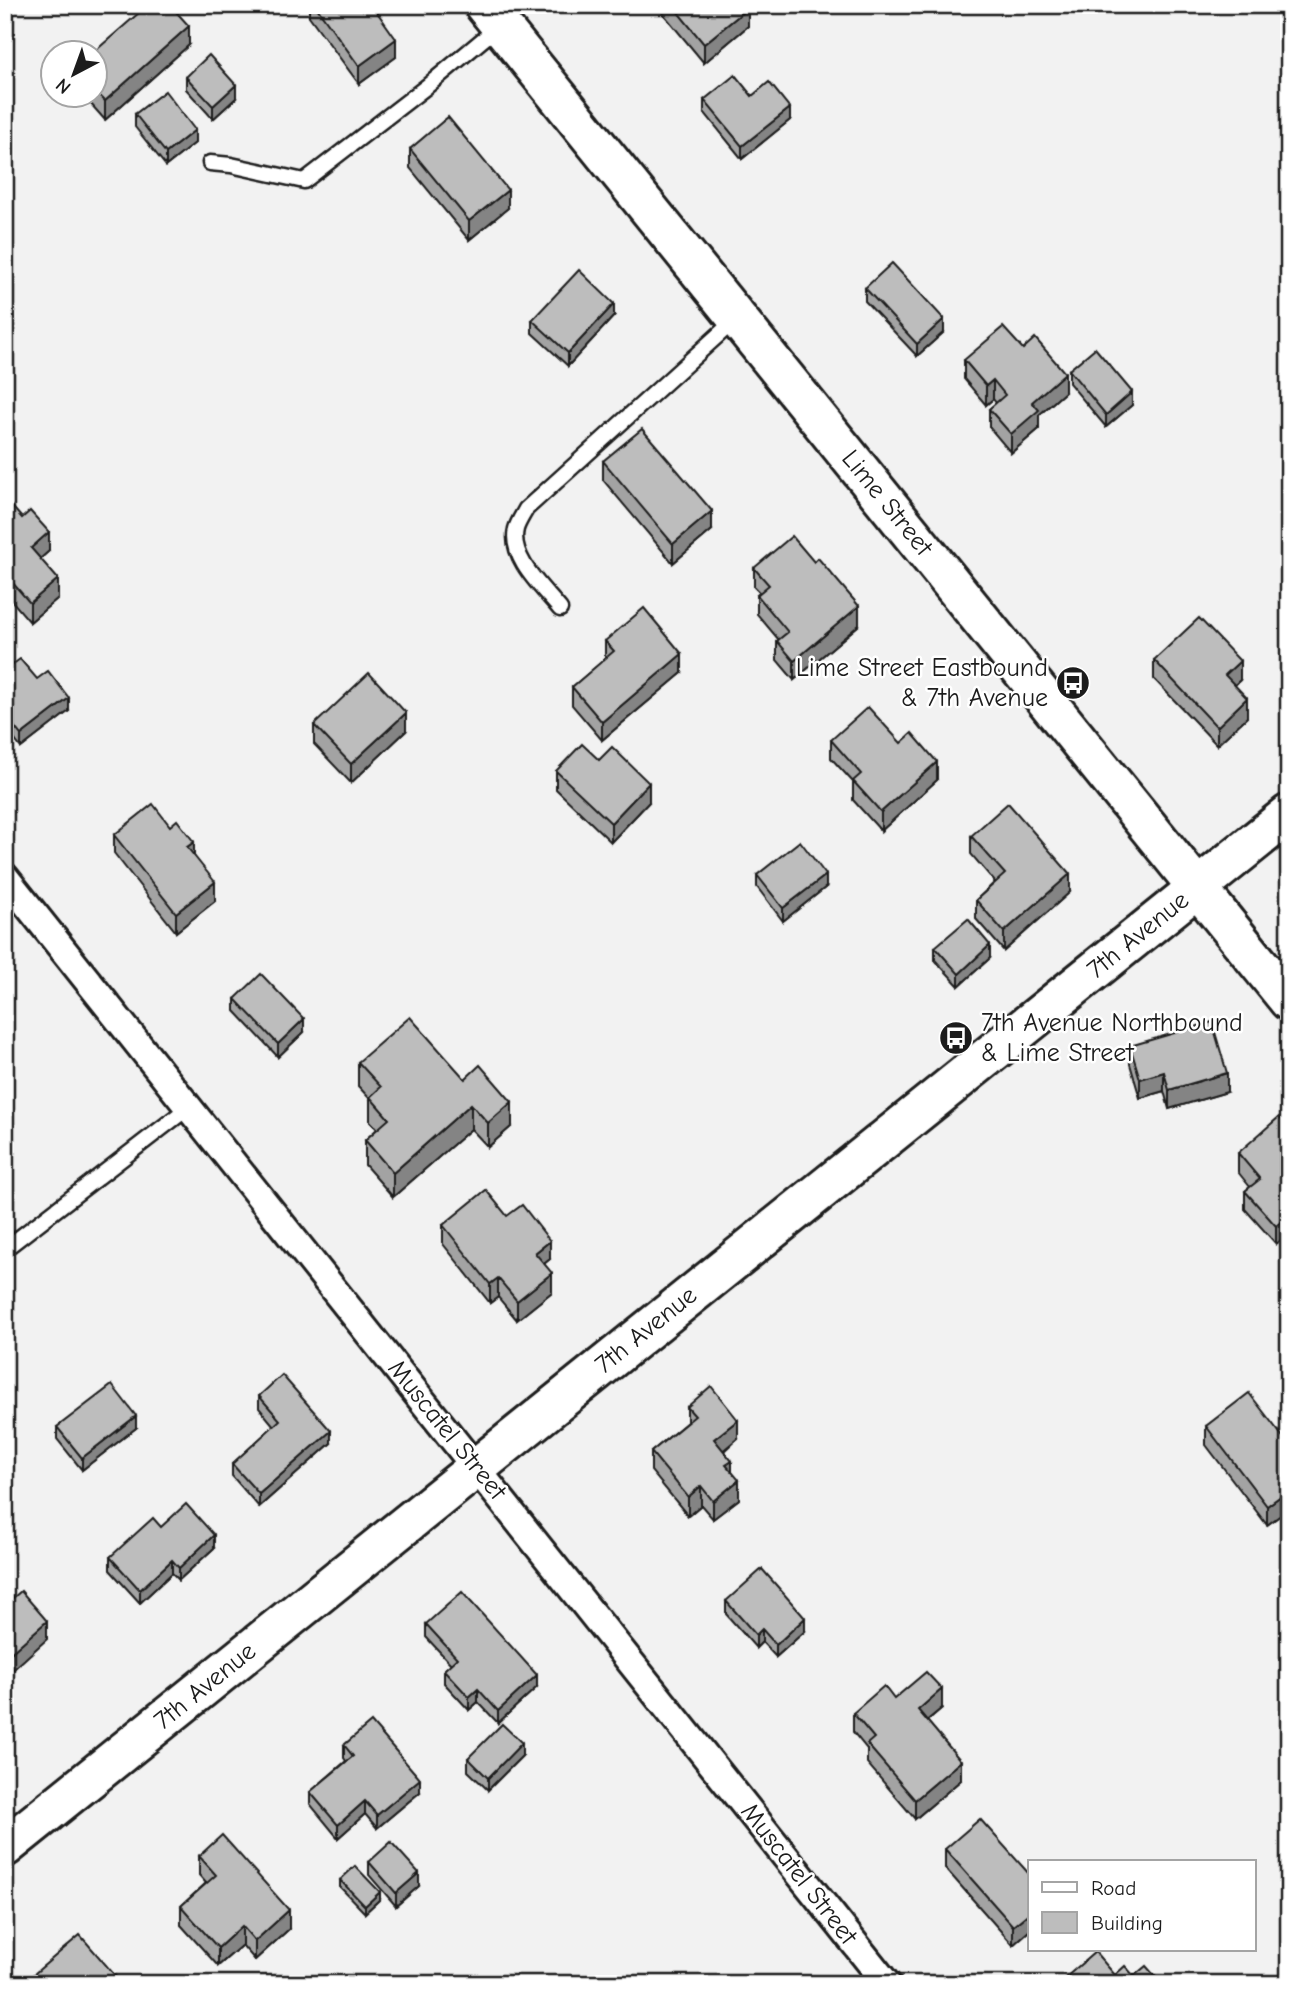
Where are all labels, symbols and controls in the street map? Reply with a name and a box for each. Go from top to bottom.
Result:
north arrow [38,38,108,108]
text: N [52,74,75,98]
street label: Lime Street [835,444,940,563]
place label: Lime Street Eastbound & 7th Avenue [796,653,1048,713]
bus stop icon: Lime Street Eastbound & 7th Avenue [1054,664,1092,702]
street label: 7th Avenue [1081,885,1195,985]
place label: 7th Avenue Northbound & Lime Street [981,1008,1243,1068]
bus stop icon: 7th Avenue Northbound & Lime Street [937,1019,975,1057]
street label: 7th Avenue [589,1280,703,1380]
street label: Muscatel Street [382,1354,513,1507]
street label: 7th Avenue [148,1636,262,1736]
street label: Muscatel Street [735,1797,864,1952]
legend [1028,1860,1256,1951]
text: Road [1091,1876,1136,1900]
text: Building [1091,1911,1163,1935]

